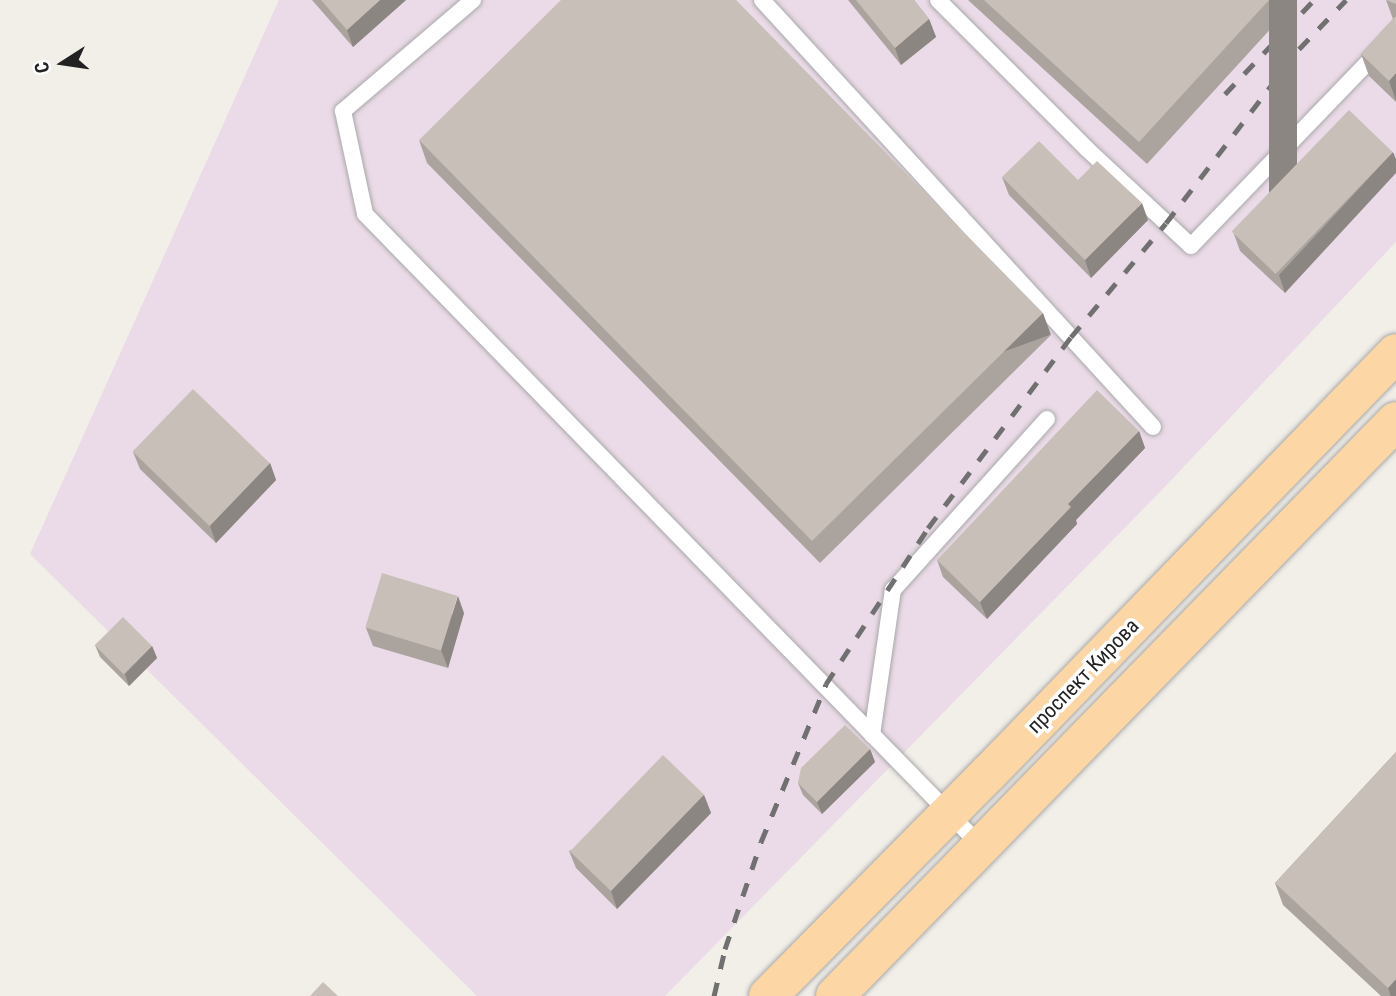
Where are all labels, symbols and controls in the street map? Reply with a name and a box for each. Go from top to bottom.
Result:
north arrow [28,28,98,98]
text: С [30,60,54,75]
street label: проспект Кирова [1022,614,1144,738]

